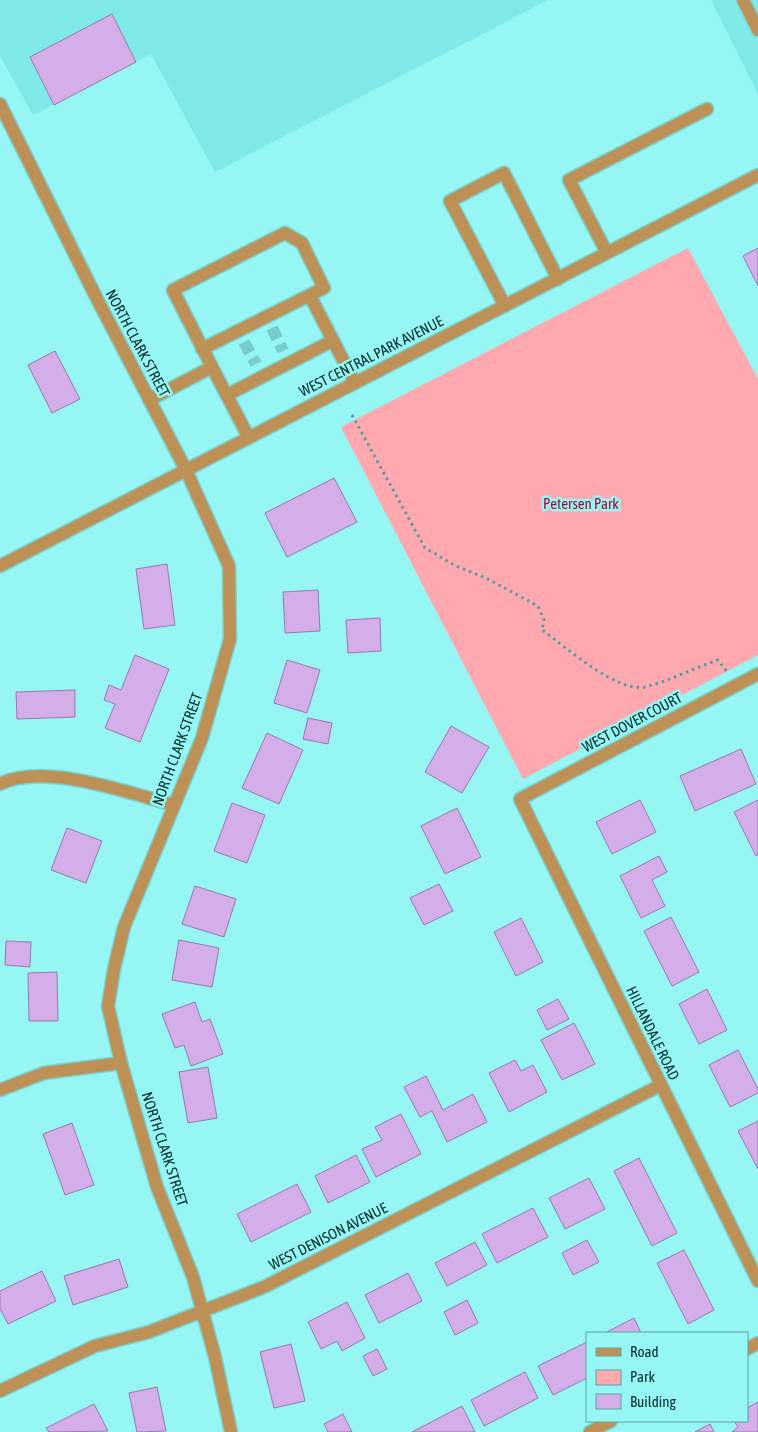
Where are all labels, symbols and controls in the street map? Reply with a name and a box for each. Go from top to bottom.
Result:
street label: NORTH CLARK STREET [103,286,174,400]
street label: WEST CENTRAL PARK AVENUE [296,312,446,400]
park label: Petersen Park [543,495,619,512]
street label: WEST DOVER COURT [579,688,685,755]
street label: NORTH CLARK STREET [149,690,205,808]
street label: HILLANDALE ROAD [623,983,683,1083]
street label: NORTH CLARK STREET [139,1090,192,1209]
street label: WEST DENISON AVENUE [266,1199,391,1273]
legend [586,1332,748,1422]
text: Road [630,1343,659,1360]
text: Park [630,1368,655,1385]
text: Building [630,1393,676,1410]

